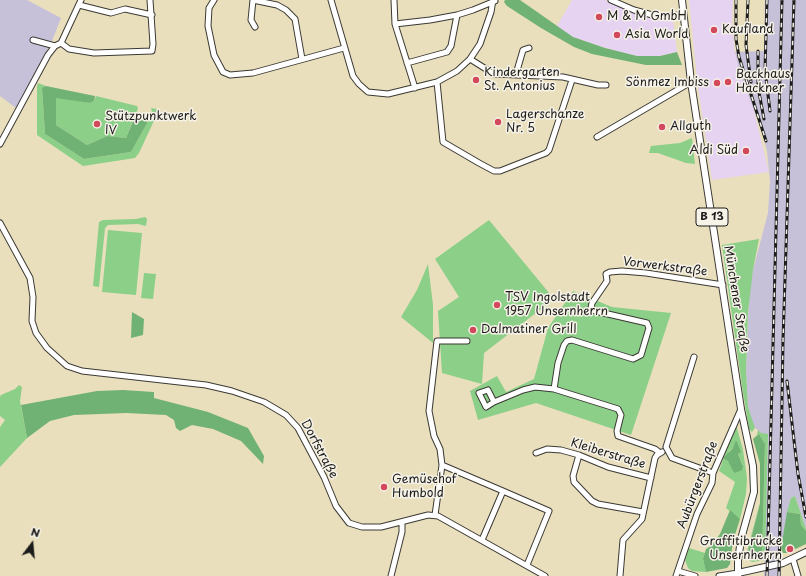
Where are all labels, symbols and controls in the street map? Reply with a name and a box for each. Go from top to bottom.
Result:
place label: M & M GmbH [607,10,687,24]
marker: M & M GmbH [594,12,604,22]
place label: Kaufland [722,23,773,37]
marker: Kaufland [709,25,719,35]
place label: Asia World [625,28,689,42]
marker: Asia World [612,30,622,40]
place label: Kindergarten St. Antonius [484,66,560,94]
place label: Backhaus Hackner [736,68,790,96]
marker: Kindergarten St. Antonius [471,75,481,85]
place label: Sönmez Imbiss [625,76,709,90]
marker: Backhaus Hackner [723,77,733,87]
marker: Sönmez Imbiss [712,78,722,88]
place label: Lagerschanze Nr. 5 [506,108,584,136]
place label: Stützpunktwerk IV [105,110,197,138]
marker: Lagerschanze Nr. 5 [493,117,503,127]
marker: Stützpunktwerk IV [92,119,102,129]
place label: Allguth [670,120,711,134]
marker: Allguth [657,122,667,132]
place label: Aldi Süd [689,144,738,158]
marker: Aldi Süd [741,146,751,156]
road number: B 13 [696,208,728,226]
street label: Münchener Straße [720,245,752,353]
street label: Vorwerkstraße [622,255,708,279]
place label: TSV Ingolstadt 1957 Unsernherrn [505,291,608,319]
marker: TSV Ingolstadt 1957 Unsernherrn [492,300,502,310]
place label: Dalmatiner Grill [481,323,576,337]
marker: Dalmatiner Grill [468,325,478,335]
street label: Dorfstraße [298,417,340,481]
street label: Kleiberstraße [569,436,647,472]
street label: Aubürgerstraße [675,439,721,531]
place label: Gemüsehof Humbold [392,473,456,501]
marker: Gemüsehof Humbold [379,482,389,492]
text: N [29,523,42,541]
north arrow [12,524,52,564]
place label: Graffitibrücke Unsernherrn [700,535,782,563]
marker: Graffitibrücke Unsernherrn [785,544,795,554]

